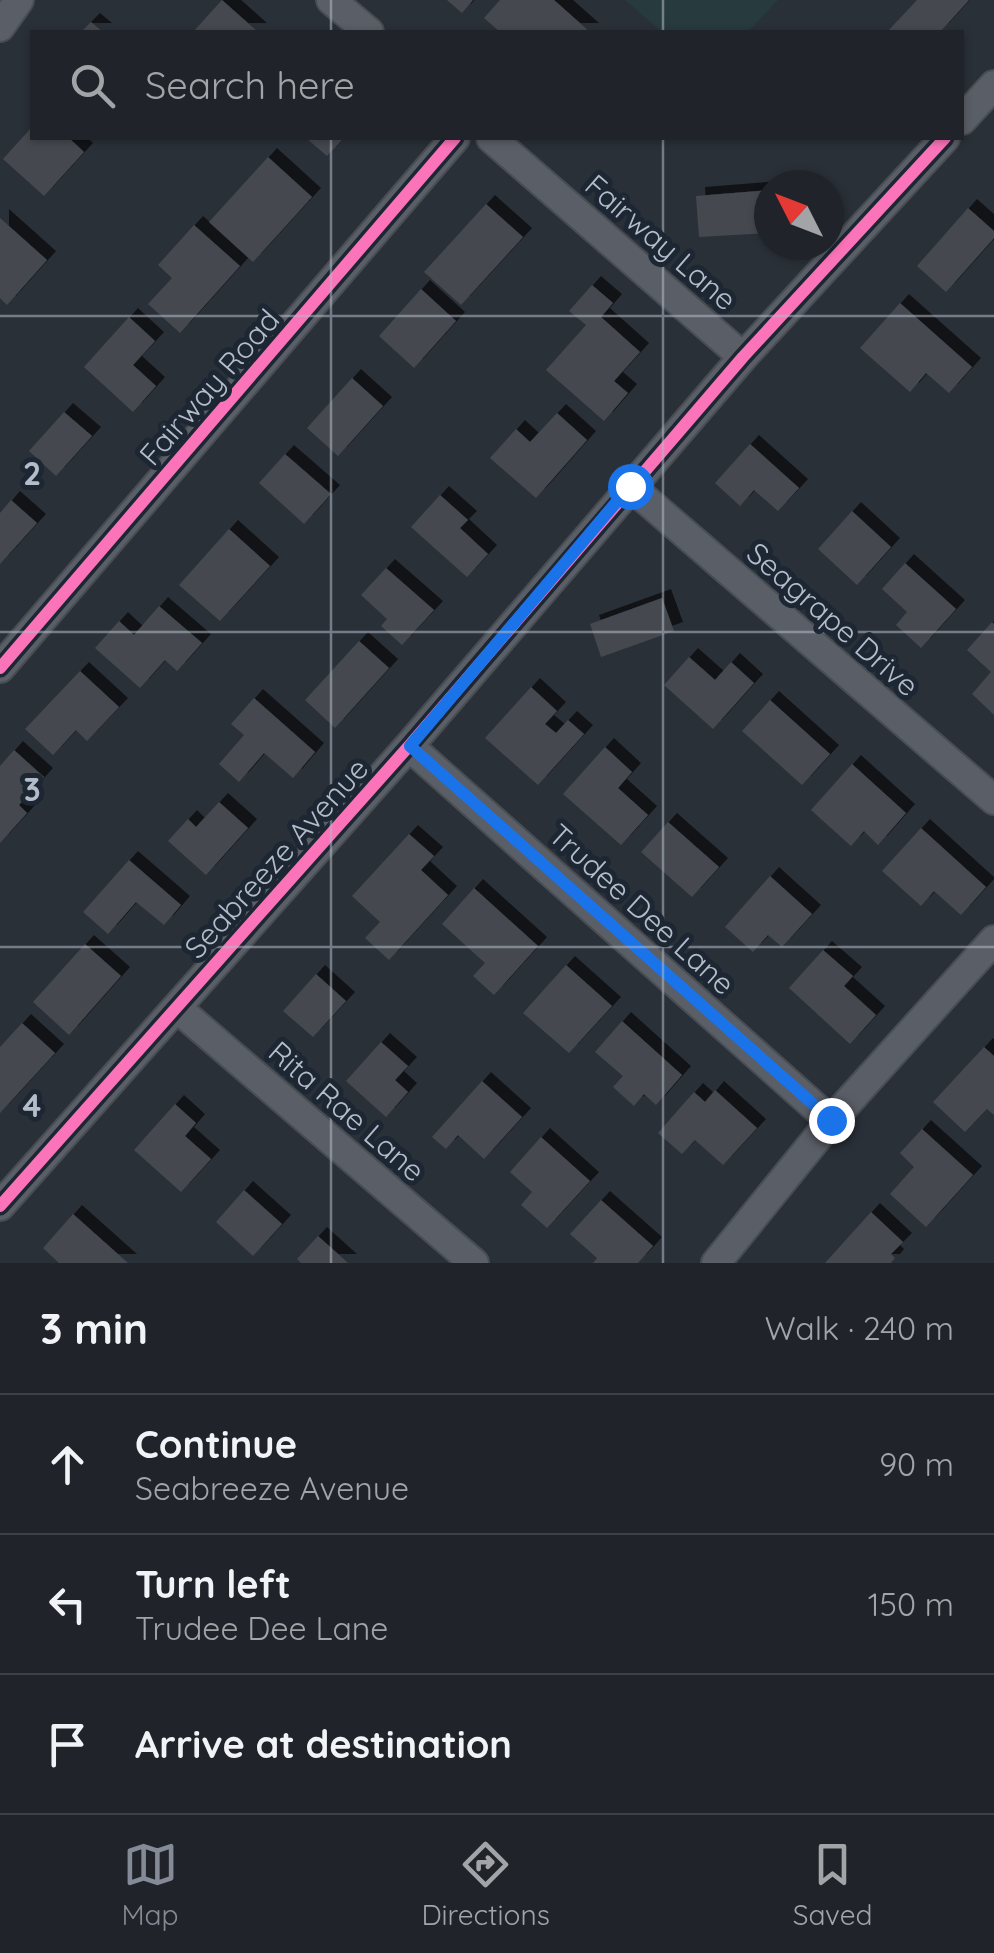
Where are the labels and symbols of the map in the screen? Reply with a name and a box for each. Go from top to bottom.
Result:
street label: Fairway Lane [577,166,745,318]
north arrow [754,170,844,260]
street label: Fairway Road [131,301,287,473]
text: 2 [23,453,41,493]
route start [608,464,654,510]
street label: Seagrape Drive [739,534,927,704]
street label: Seabreeze Avenue [176,750,376,966]
text: 3 [23,769,41,809]
street label: Trudee Dee Lane [541,815,743,1003]
street label: Rita Rae Lane [261,1033,433,1189]
text: 4 [23,1085,42,1125]
route end [809,1098,855,1144]

